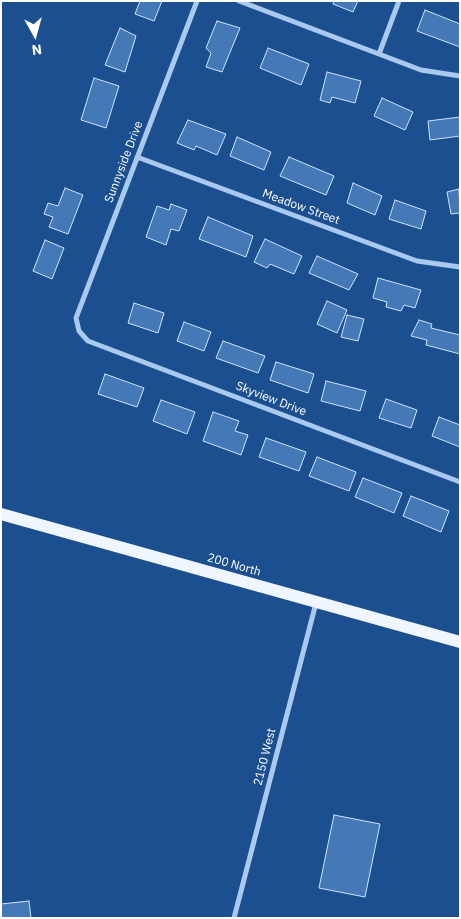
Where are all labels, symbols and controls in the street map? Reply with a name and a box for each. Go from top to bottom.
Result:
north arrow [10,10,60,60]
text: N [31,40,43,59]
street label: Sunnyside Drive [102,119,146,205]
street label: Meadow Street [260,186,342,228]
street label: Skyview Drive [234,379,308,419]
street label: 200 North [206,550,262,580]
street label: 2150 West [251,727,279,787]

